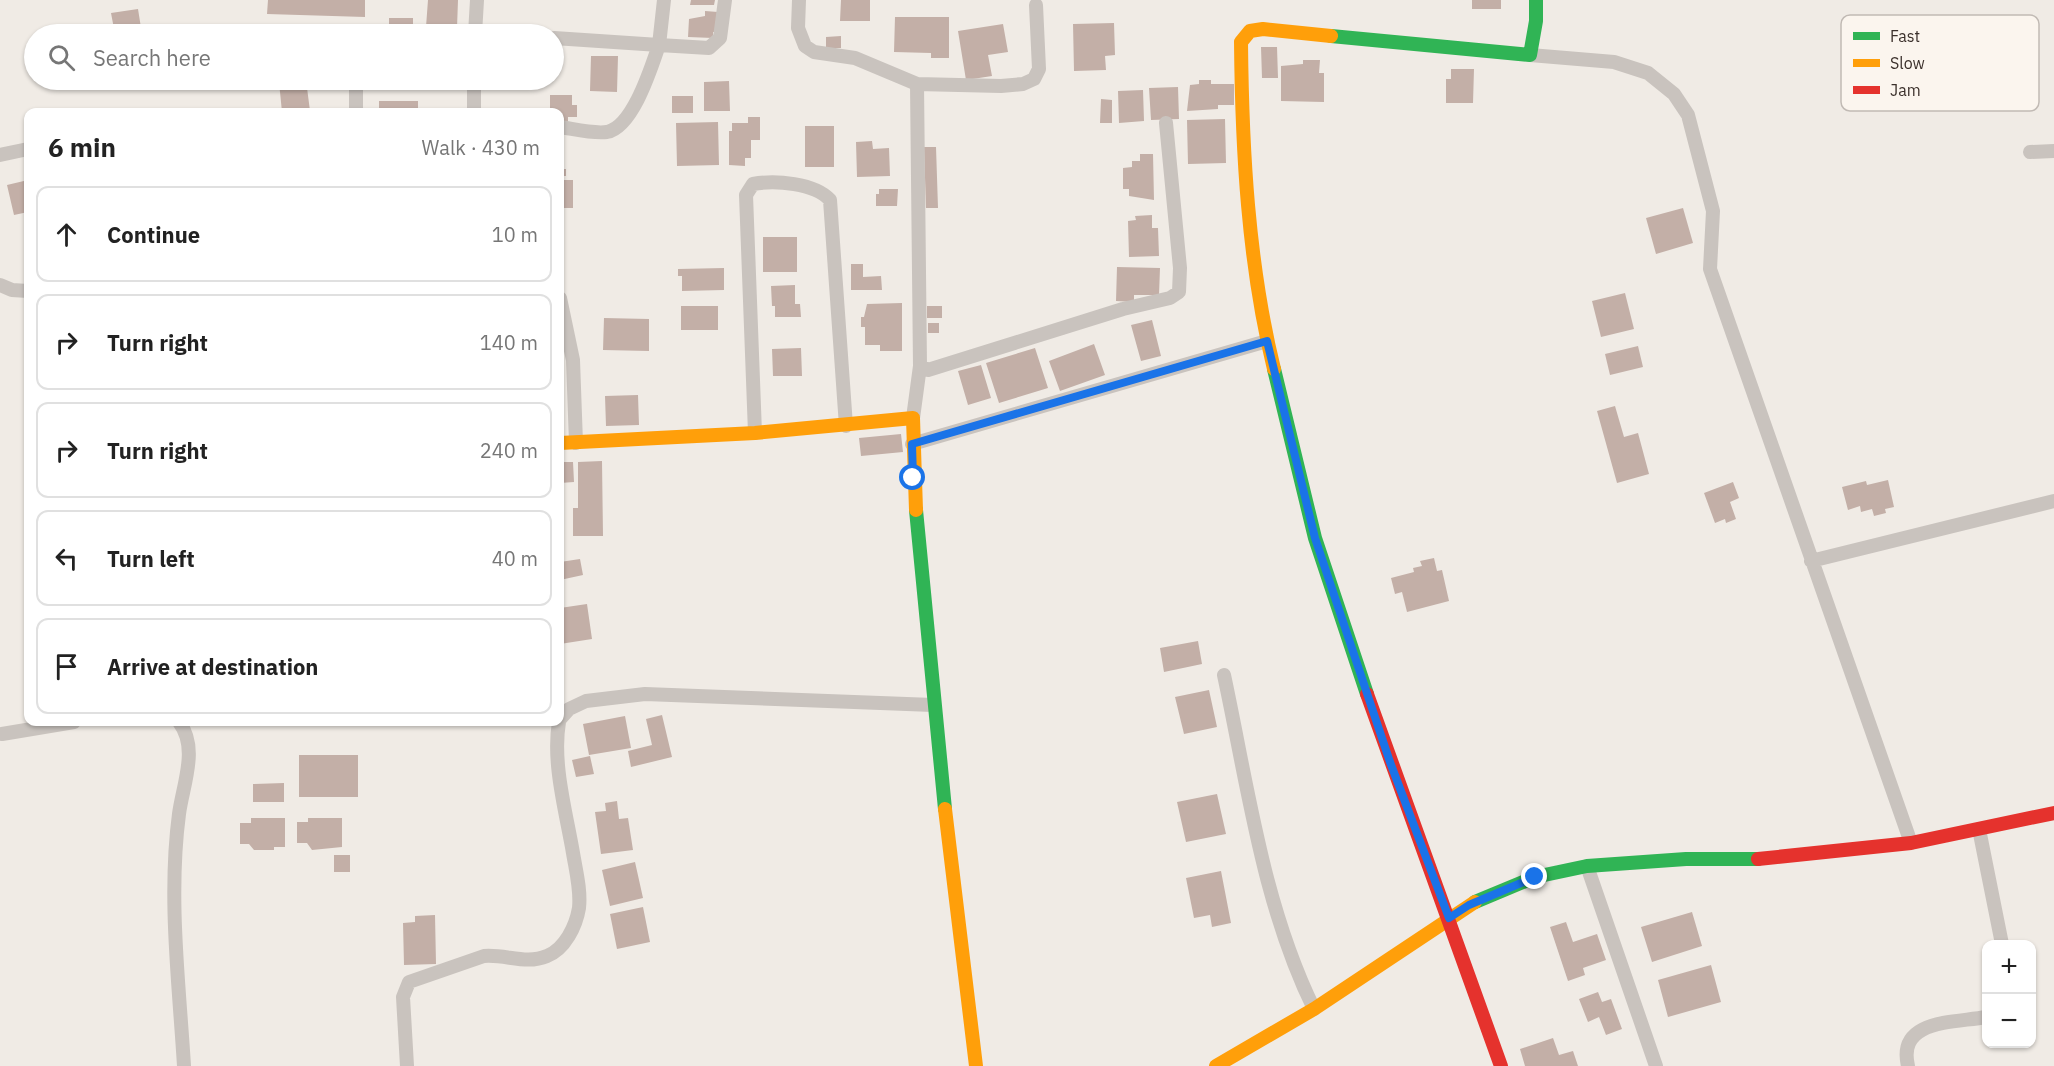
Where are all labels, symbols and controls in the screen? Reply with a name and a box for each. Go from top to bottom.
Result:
legend [1841,15,2039,111]
search box [24,24,564,90]
text: Fast [1890,26,1920,46]
icon: search [45,41,78,74]
text: Search here [93,43,211,72]
text: Slow [1890,53,1925,73]
text: Jam [1890,80,1921,100]
text: 6 min [48,130,116,164]
text: Walk · 430 m [422,134,540,161]
icon: ahead [50,218,83,251]
text: Continue [107,220,200,249]
text: 10 m [492,221,538,248]
icon: right [50,326,83,359]
text: Turn right [107,328,208,357]
text: 140 m [480,329,538,356]
icon: right [50,434,83,467]
text: Turn right [107,436,208,465]
text: 240 m [480,437,538,464]
route start [899,464,925,490]
icon: left [50,542,83,575]
text: Turn left [107,544,195,573]
text: 40 m [492,545,538,572]
icon: arrive [50,650,83,683]
text: Arrive at destination [107,652,318,681]
route end [1521,863,1547,889]
map controls [1982,940,2036,1048]
button: + [1982,940,2036,994]
button: − [1982,994,2036,1048]

